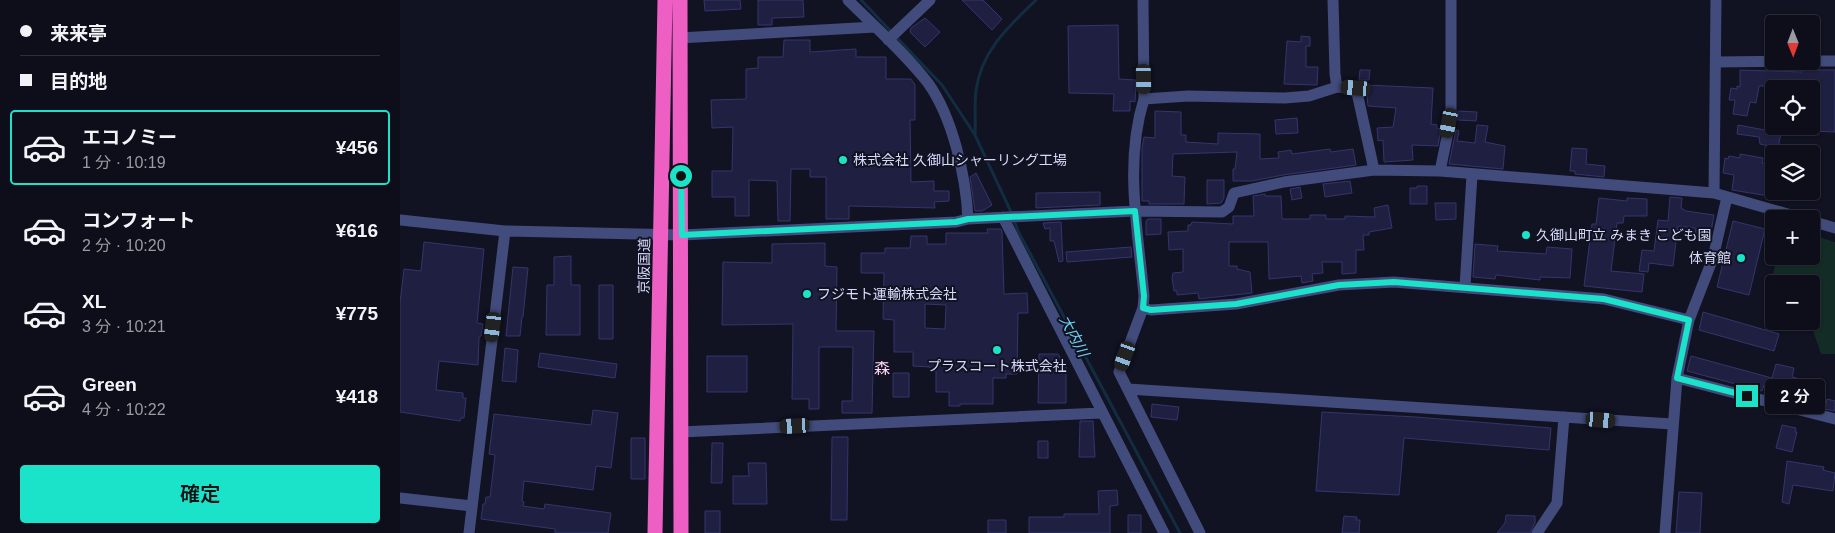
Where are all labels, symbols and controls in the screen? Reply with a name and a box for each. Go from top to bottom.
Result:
north arrow [1765,15,1820,70]
map controls [1765,15,1820,330]
text: 来来亭 [50,23,107,44]
car [1136,64,1151,94]
text: 目的地 [50,71,107,92]
car [1340,79,1371,97]
button: locate [1765,80,1820,135]
car [1438,107,1459,139]
icon: car [22,125,67,170]
text: エコノミー [82,127,177,148]
text: ¥456 [336,137,378,158]
button: layers [1765,145,1820,200]
place label: 株式会社 久御山シャーリング工場 [853,152,1067,168]
text: 1 分 · 10:19 [82,154,166,171]
marker: 株式会社 久御山シャーリング工場 [837,154,849,166]
route start [670,165,692,187]
icon: car [22,208,67,253]
text: コンフォート [82,210,195,231]
button: + [1765,210,1820,265]
text: ¥616 [336,220,378,241]
place label: 久御山町立 みまき こども園 [1536,227,1712,243]
marker: 久御山町立 みまき こども園 [1520,229,1532,241]
text: 2 分 · 10:20 [82,237,166,254]
street label: 京阪国道 [636,238,652,294]
place label: 体育館 [1689,250,1731,266]
marker: 体育館 [1735,252,1747,264]
button: − [1765,275,1820,330]
place label: フジモト運輸株式会社 [817,286,957,302]
marker: フジモト運輸株式会社 [801,288,813,300]
icon: car [22,291,67,336]
text: XL [82,291,106,312]
text: ¥775 [336,303,378,324]
car [483,311,502,343]
water label: 大内川 [1056,312,1093,361]
text: 3 分 · 10:21 [82,318,166,335]
car [1112,339,1137,373]
marker: プラスコート株式会社 [991,344,1003,356]
place label: プラスコート株式会社 [927,358,1067,374]
district label: 森 [874,360,890,377]
icon: car [22,374,67,419]
text: Green [82,374,137,395]
callout: 2 分 [1764,378,1824,414]
route end [1736,385,1758,407]
text: ¥418 [336,386,378,407]
text: 2 分 [1780,388,1810,405]
text: 4 分 · 10:22 [82,401,166,418]
car [1585,411,1616,429]
car [779,418,810,434]
button: 確定 [20,465,380,523]

